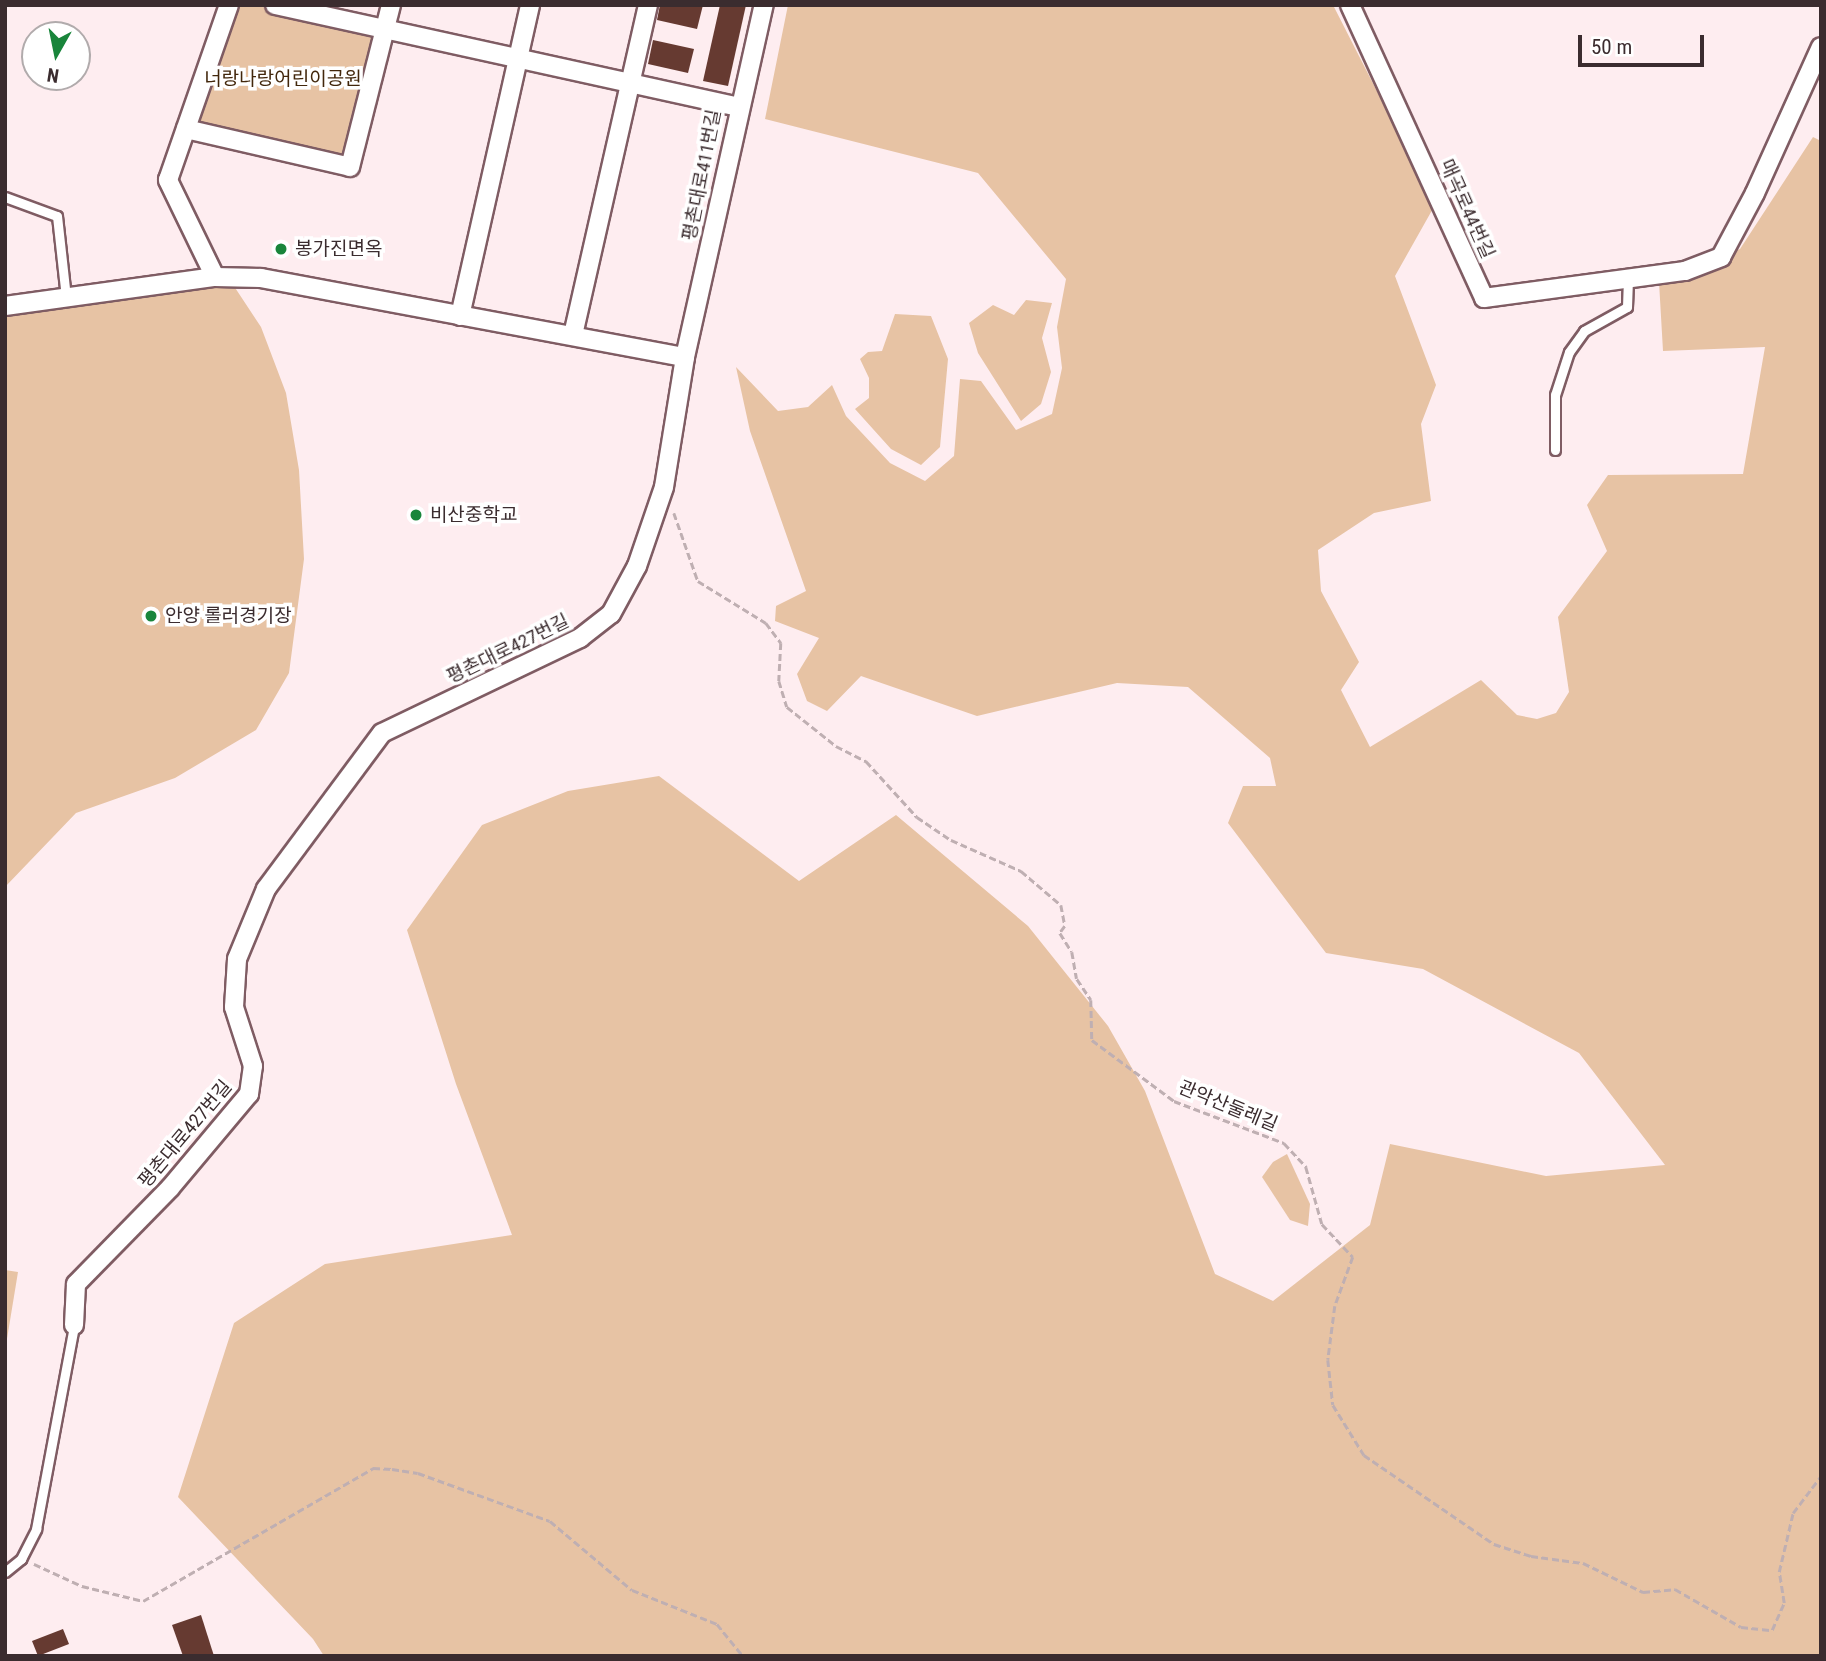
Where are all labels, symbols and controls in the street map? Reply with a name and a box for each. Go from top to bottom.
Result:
north arrow [21,21,91,91]
scale bar [1581,21,1707,65]
text: 50 m [1591,35,1632,59]
text: N [45,63,61,88]
park label: 너랑나랑어린이공원 [204,68,362,90]
street label: 평촌대로411번길 [678,108,726,242]
street label: 매곡로44번길 [1435,156,1499,262]
place label: 봉가진면옥 [295,238,382,260]
marker: 봉가진면옥 [273,241,289,257]
place label: 비산중학교 [430,504,517,526]
marker: 비산중학교 [408,507,424,523]
place label: 안양 롤러경기장 [165,605,292,627]
marker: 안양 롤러경기장 [143,608,159,624]
street label: 평촌대로427번길 [443,610,573,688]
street label: 평촌대로427번길 [134,1076,236,1192]
street label: 관악산둘레길 [1175,1076,1281,1136]

